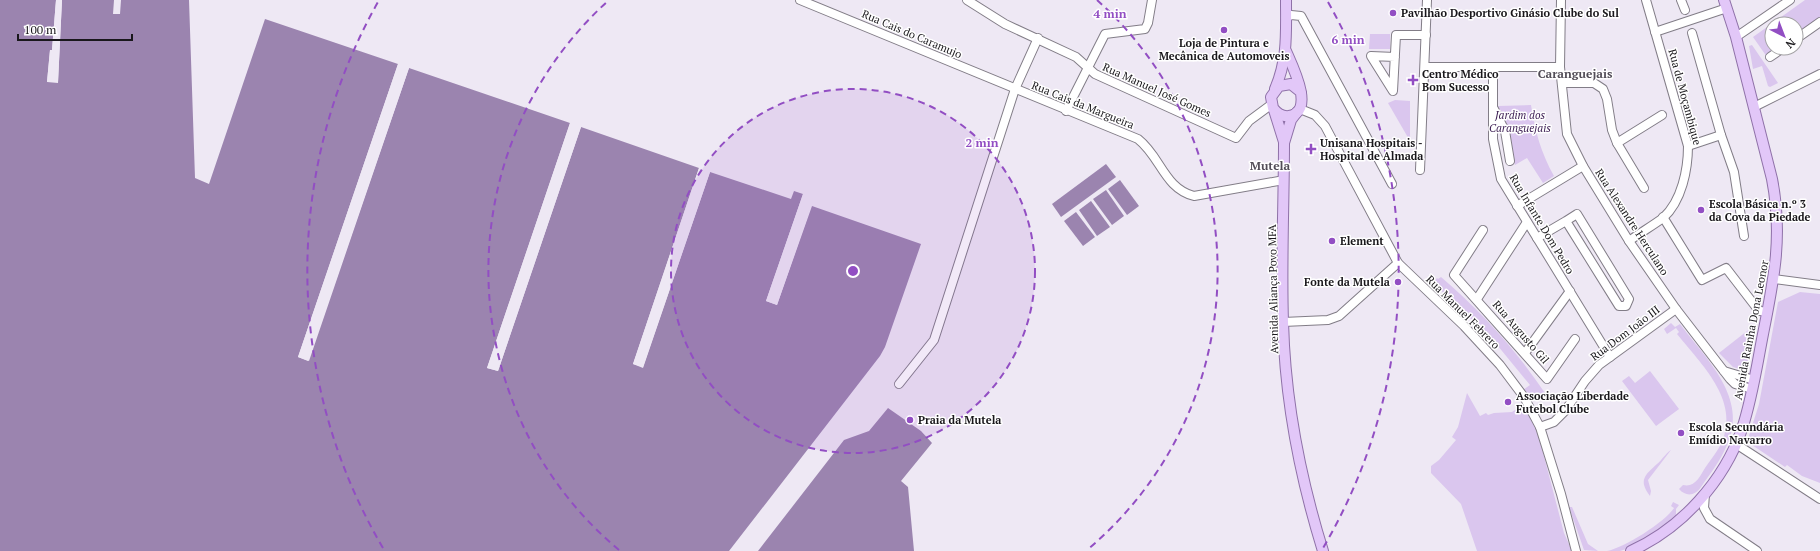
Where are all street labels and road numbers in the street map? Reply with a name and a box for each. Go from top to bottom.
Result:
street label: Rua Cais do Caramujo [860,7,964,61]
street label: Rua de Moçambique [1665,47,1705,147]
street label: Rua Manuel José Gomes [1101,60,1214,120]
street label: Rua Cais da Margueira [1030,78,1137,132]
street label: Rua Alexandre Herculano [1592,166,1672,278]
street label: Rua Infante Dom Pedro [1507,171,1577,277]
street label: Avenida Aliança Povo MFA [1265,224,1281,354]
street label: Avenida Rainha Dona Leonor [1731,258,1772,401]
street label: Rua Manuel Febrero [1423,272,1503,352]
street label: Rua Augusto Gil [1490,298,1552,366]
street label: Rua Dom João III [1588,302,1663,364]

